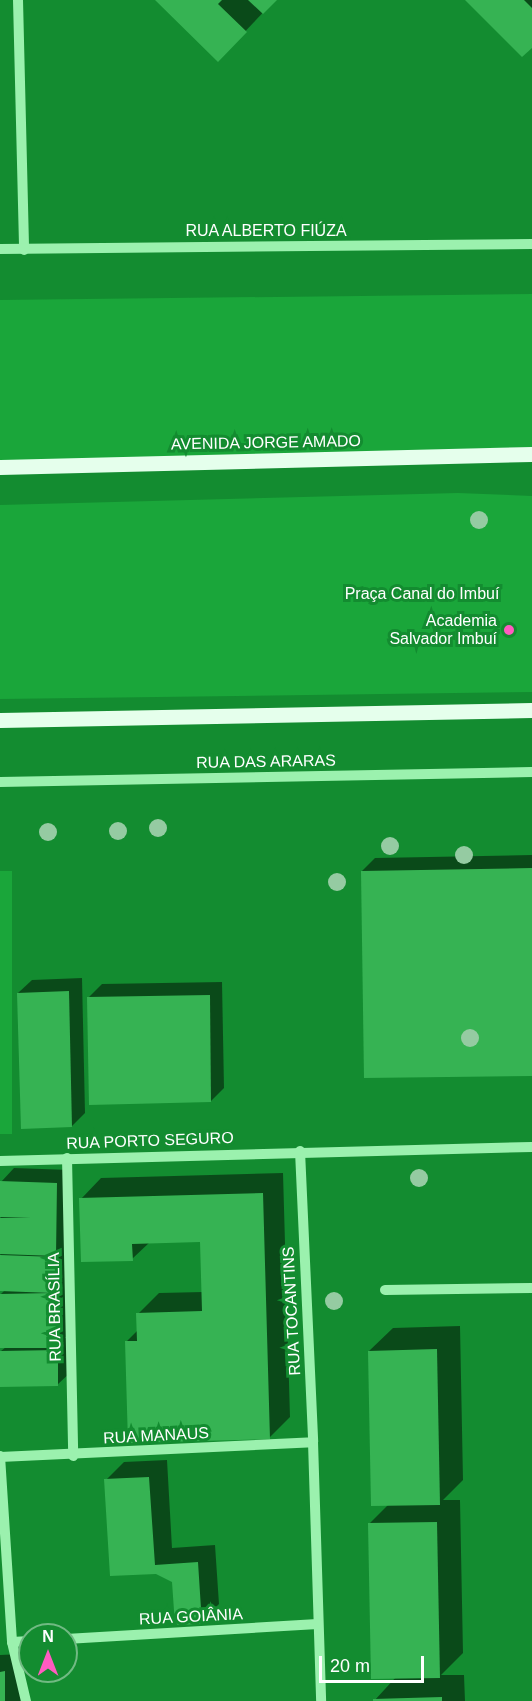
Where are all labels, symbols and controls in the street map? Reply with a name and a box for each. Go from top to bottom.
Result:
street label: RUA ALBERTO FIÚZA [185,221,348,241]
street label: AVENIDA JORGE AMADO [170,432,362,454]
park label: Praça Canal do Imbuí [345,584,499,604]
place label: Academia Salvador Imbuí [389,611,497,649]
marker: Academia Salvador Imbuí [502,623,516,637]
street label: RUA DAS ARARAS [195,751,337,773]
street label: RUA PORTO SEGURO [66,1128,234,1154]
street label: RUA TOCANTINS [279,1245,305,1377]
street label: RUA BRASÍLIA [44,1252,66,1362]
street label: RUA MANAUS [102,1424,210,1448]
street label: RUA GOIÂNIA [138,1605,244,1629]
north arrow [18,1623,78,1683]
text: N [42,1628,54,1645]
scale bar [322,1644,427,1682]
text: 20 m [330,1656,370,1676]

